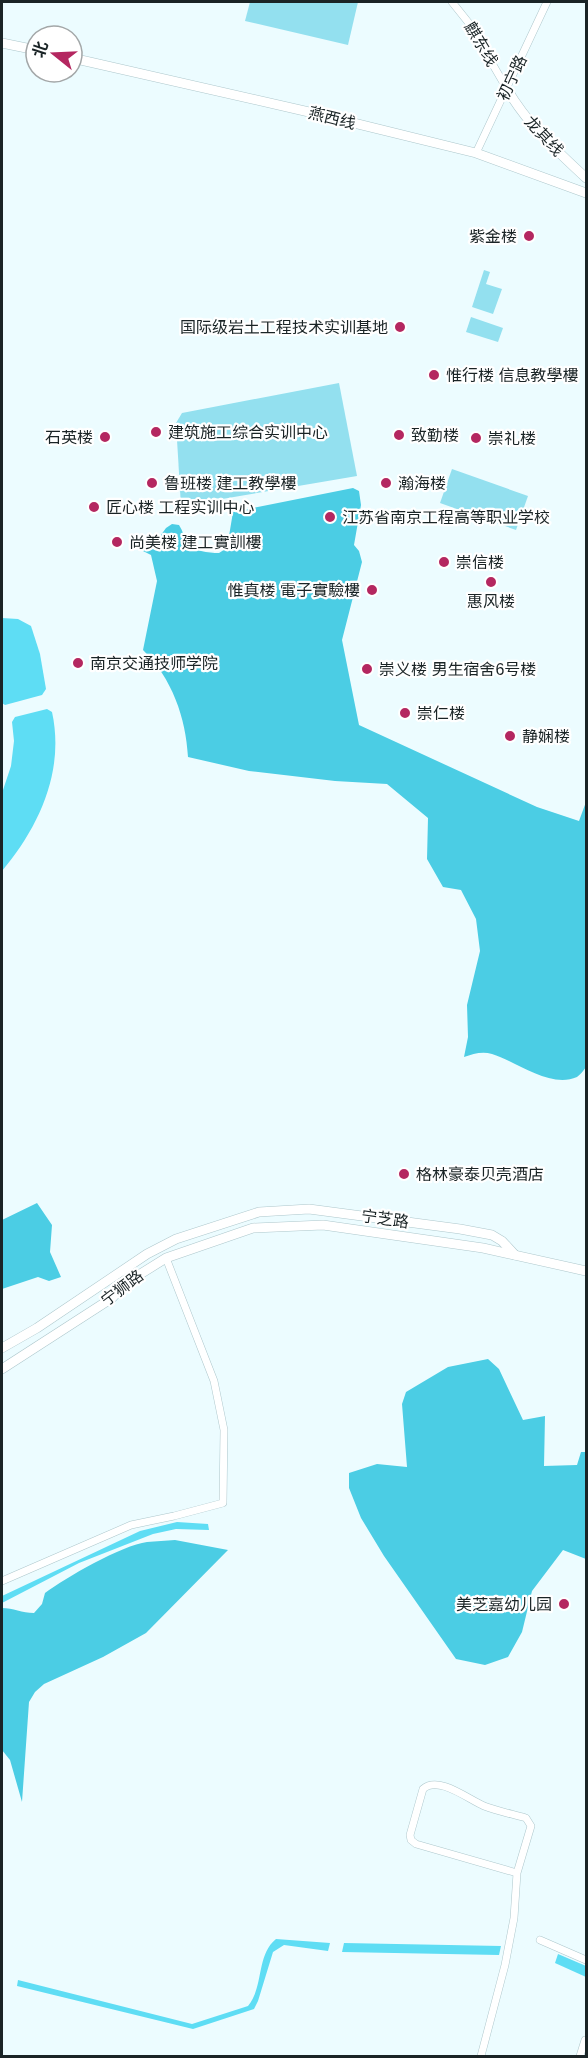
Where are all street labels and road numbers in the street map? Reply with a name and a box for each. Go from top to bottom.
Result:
street label: 麒东线 [461,19,501,69]
street label: 初宁路 [494,53,530,103]
street label: 燕西线 [307,104,357,132]
street label: 龙其线 [521,113,567,159]
street label: 宁芝路 [360,1207,410,1231]
street label: 宁狮路 [98,1267,146,1309]

